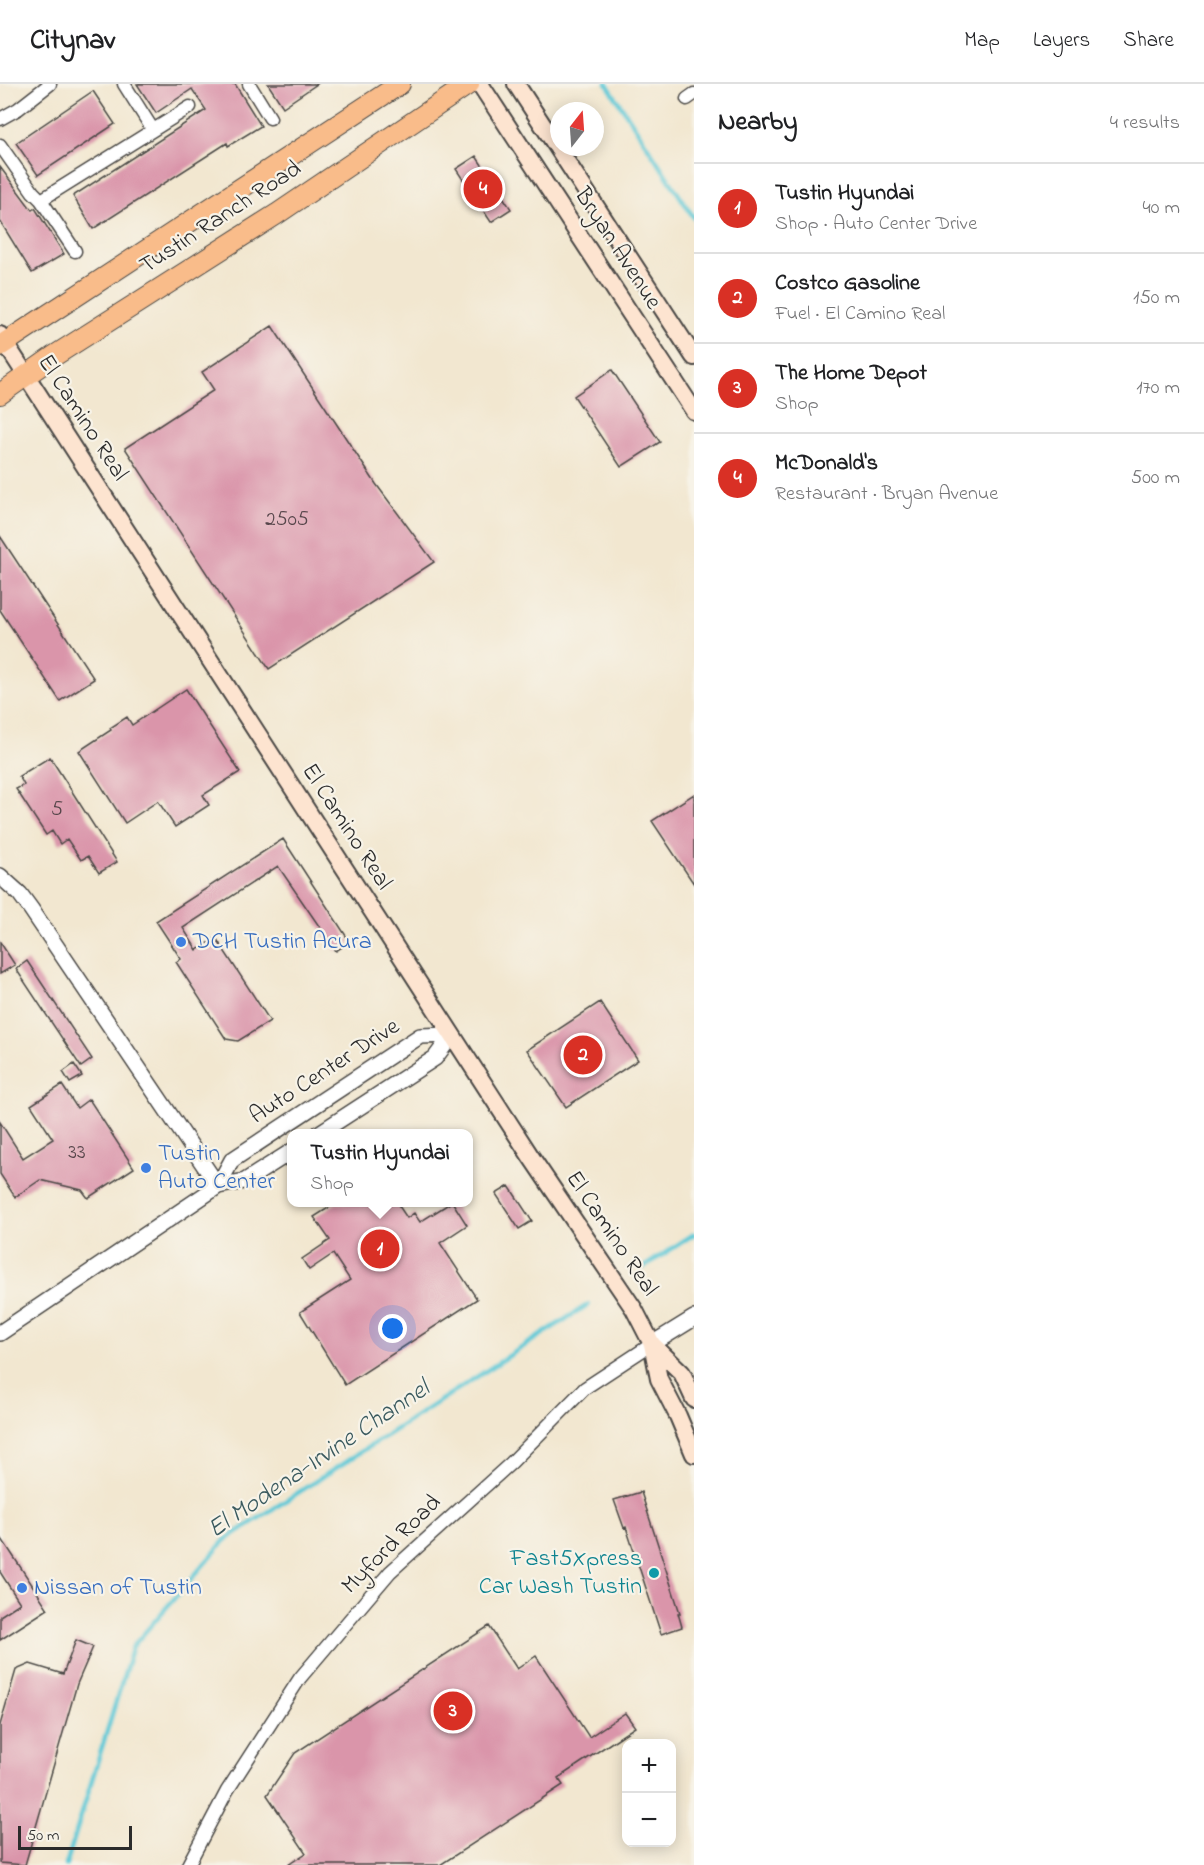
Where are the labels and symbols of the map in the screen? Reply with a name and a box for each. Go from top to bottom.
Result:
north arrow [550,102,604,156]
street label: Tustin Ranch Road [133,152,309,284]
pin: 4 [464,166,502,212]
street label: Bryan Avenue [563,180,670,318]
street label: El Camino Real [28,348,136,488]
house number: 2505 [265,505,309,535]
street label: El Camino Real [292,757,400,897]
house number: 5 [51,795,63,825]
place label: DCH Tustin Acura [192,925,372,960]
marker: DCH Tustin Acura [174,935,188,949]
street label: Auto Center Drive [243,1010,407,1134]
pin: 2 [564,1032,602,1078]
place label: Tustin Auto Center [158,1137,276,1200]
house number: 33 [68,1138,86,1168]
marker: Tustin Auto Center [139,1161,153,1175]
street label: El Camino Real [556,1164,666,1304]
pin: 1 [360,1226,400,1272]
your location [378,1314,407,1343]
water label: El Modena-Irvine Channel [200,1370,440,1549]
street label: Myford Road [334,1487,451,1604]
place label: Fast5Xpress Car Wash Tustin [479,1542,642,1605]
marker: Fast5Xpress Car Wash Tustin [647,1566,661,1580]
place label: Nissan of Tustin [34,1571,202,1606]
marker: Nissan of Tustin [15,1581,29,1595]
pin: 3 [434,1688,472,1734]
scale bar [18,1823,132,1850]

